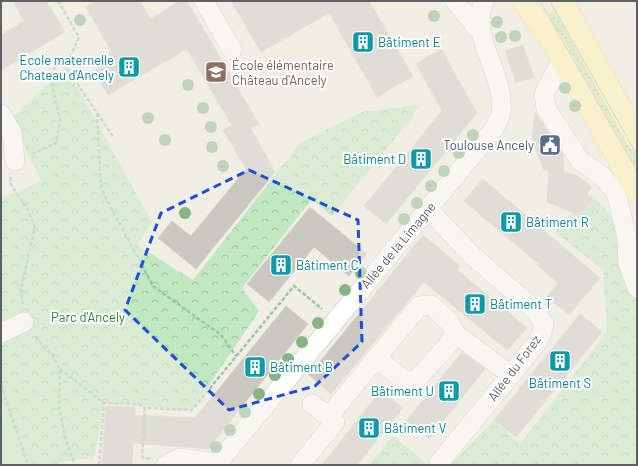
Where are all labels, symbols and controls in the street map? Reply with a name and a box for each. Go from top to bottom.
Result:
building icon: Bâtiment E [350,29,376,55]
place label: Bâtiment E [378,34,441,50]
place label: Ecole maternelle Chateau d'Ancely [19,52,114,83]
building icon: Ecole maternelle Chateau d'Ancely [116,54,142,80]
place label: École élémentaire Château d'Ancely [232,57,334,88]
school or university icon: École élémentaire Château d'Ancely [203,59,229,85]
public building icon: Toulouse Ancely [537,132,563,158]
place label: Toulouse Ancely [443,137,534,153]
building icon: Bâtiment D [408,146,434,172]
place label: Bâtiment D [343,151,406,167]
street label: Allée de la Limagne [357,198,439,292]
building icon: Bâtiment R [498,209,524,235]
place label: Bâtiment R [526,214,589,230]
building icon: Bâtiment C [268,252,294,278]
place label: Bâtiment C [296,257,359,273]
building icon: Bâtiment T [462,291,488,317]
place label: Bâtiment T [490,296,552,312]
park label: Parc d'Ancely [51,309,125,325]
street label: Allée du Forez [484,332,544,404]
building icon: Bâtiment S [547,348,573,374]
building icon: Bâtiment B [242,354,268,380]
place label: Bâtiment B [270,359,333,375]
place label: Bâtiment S [529,375,591,391]
building icon: Bâtiment U [436,378,462,404]
place label: Bâtiment U [371,383,434,399]
building icon: Bâtiment V [356,415,382,441]
place label: Bâtiment V [384,420,447,436]

